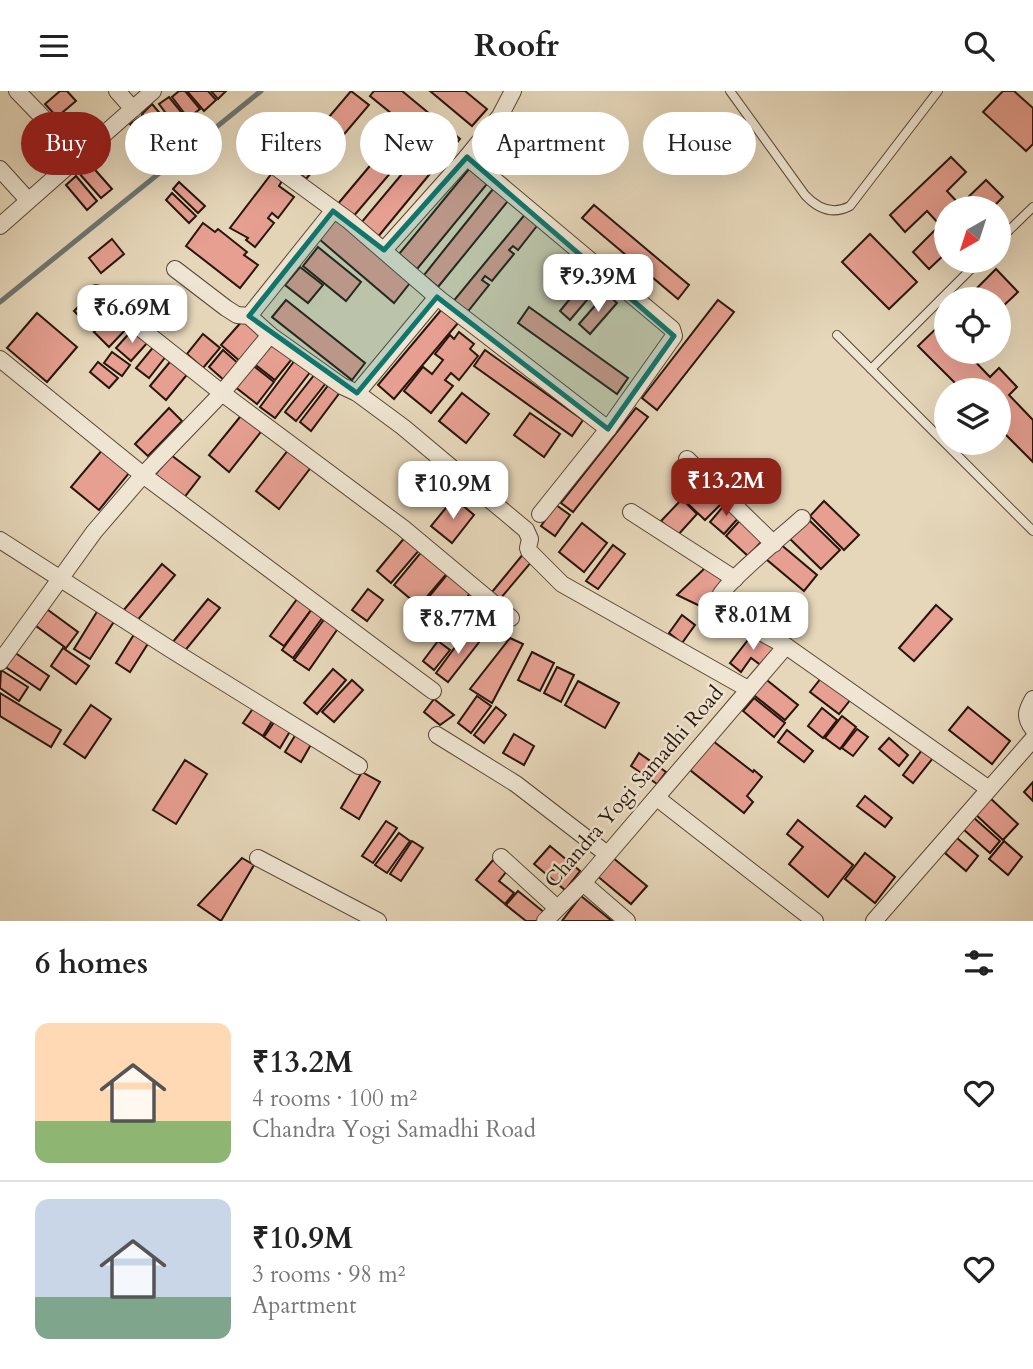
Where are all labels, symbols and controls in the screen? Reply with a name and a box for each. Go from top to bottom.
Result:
text: Roofr [474,24,559,68]
icon: menu [35,27,73,65]
icon: search [960,27,998,65]
chip: Buy [21,112,111,175]
chip: Rent [125,112,222,175]
chip: Filters [236,112,346,175]
chip: New [360,112,458,175]
chip: Apartment [472,112,629,175]
chip: House [643,112,756,175]
north arrow [934,196,1012,273]
map controls [934,196,1011,455]
pin: ₹9.39M [541,255,655,314]
text: ₹9.39M [559,261,637,292]
pin: ₹6.69M [75,285,189,345]
button: locate [934,287,1011,364]
text: ₹6.69M [93,292,171,323]
button: layers [934,378,1011,455]
pin: ₹13.2M [669,459,783,518]
pin: ₹10.9M [396,461,510,521]
text: ₹13.2M [687,465,765,496]
text: ₹10.9M [414,468,492,499]
pin: ₹8.01M [696,593,810,652]
pin: ₹8.77M [401,596,515,656]
text: ₹8.01M [714,599,792,630]
text: ₹8.77M [419,603,497,634]
street label: Chandra Yogi Samadhi Road [538,680,730,894]
text: 6 homes [35,943,148,984]
icon: filters [960,944,998,982]
text: ₹13.2M [252,1042,353,1083]
icon: home [91,1051,175,1135]
icon: heart [960,1074,998,1112]
text: 4 rooms · 100 m² [252,1083,417,1114]
text: Chandra Yogi Samadhi Road [252,1114,536,1145]
text: ₹10.9M [252,1218,353,1259]
icon: home [91,1227,175,1311]
icon: heart [960,1250,998,1288]
text: 3 rooms · 98 m² [252,1259,405,1290]
text: Apartment [252,1290,356,1321]

